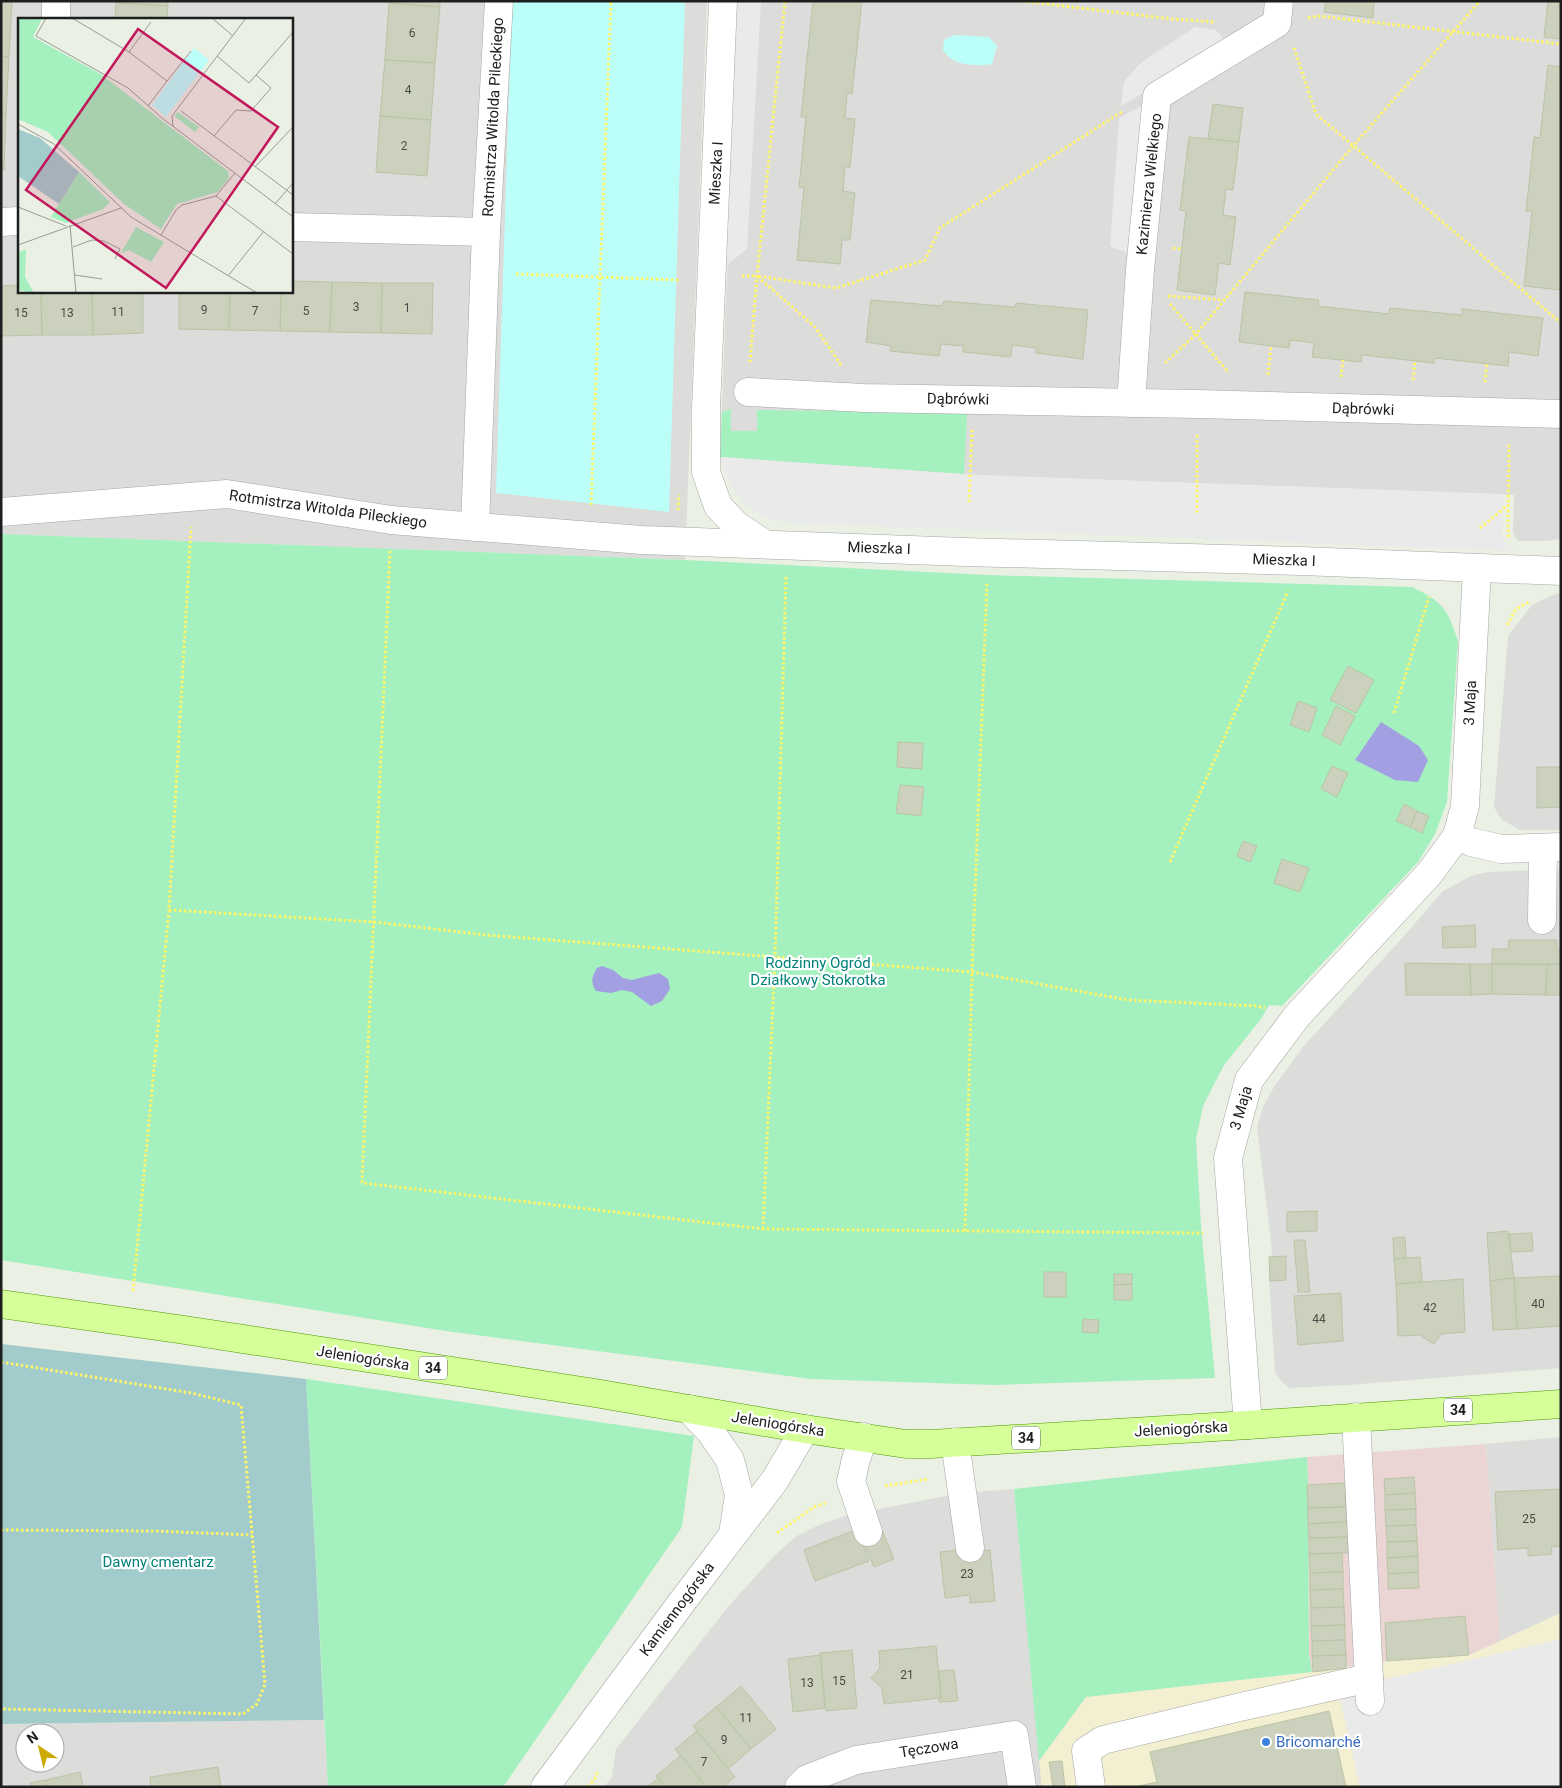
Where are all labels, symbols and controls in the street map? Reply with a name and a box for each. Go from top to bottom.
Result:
street label: Rotmistrza Witolda Pileckiego [479,17,507,217]
inset map [18,18,292,292]
house number: 6 [409,26,416,40]
house number: 4 [405,83,412,97]
street label: Kazimierza Wielkiego [1133,112,1165,256]
house number: 2 [401,139,408,153]
street label: Mieszka I [705,141,727,205]
house number: 3 [353,300,359,314]
house number: 1 [404,301,410,315]
house number: 9 [201,303,207,317]
house number: 7 [252,304,259,318]
house number: 5 [303,304,310,318]
house number: 11 [111,305,125,319]
house number: 15 [14,306,28,320]
house number: 13 [60,306,74,320]
street label: Dąbrówki [927,389,989,409]
street label: Dąbrówki [1331,399,1395,419]
street label: Rotmistrza Witolda Pileckiego [228,486,428,532]
street label: Mieszka I [847,538,911,558]
street label: Mieszka I [1252,550,1316,570]
street label: 3 Maja [1460,680,1480,726]
park label: Rodzinny Ogród Działkowy Stokrotka [750,954,886,989]
street label: 3 Maja [1226,1084,1256,1132]
house number: 40 [1531,1297,1545,1311]
house number: 42 [1423,1301,1437,1315]
house number: 44 [1312,1312,1326,1326]
street label: Jeleniogórska [315,1342,411,1374]
road number: 34 [419,1356,447,1380]
road number: 34 [1444,1398,1472,1422]
street label: Jeleniogórska [730,1408,826,1440]
street label: Jeleniogórska [1134,1418,1228,1440]
road number: 34 [1012,1426,1040,1450]
house number: 25 [1522,1512,1536,1526]
park label: Dawny cmentarz [102,1553,214,1571]
street label: Kamiennogórska [636,1558,718,1660]
house number: 23 [960,1567,974,1581]
house number: 21 [900,1668,914,1682]
house number: 15 [832,1674,846,1688]
house number: 13 [800,1676,814,1690]
house number: 11 [739,1711,753,1725]
north arrow [15,1723,65,1773]
text: N [24,1728,41,1747]
house number: 9 [721,1733,727,1747]
place label: Bricomarché [1276,1733,1361,1751]
street label: Tęczowa [898,1734,960,1762]
marker: Bricomarché [1260,1736,1272,1748]
house number: 7 [701,1755,708,1769]

